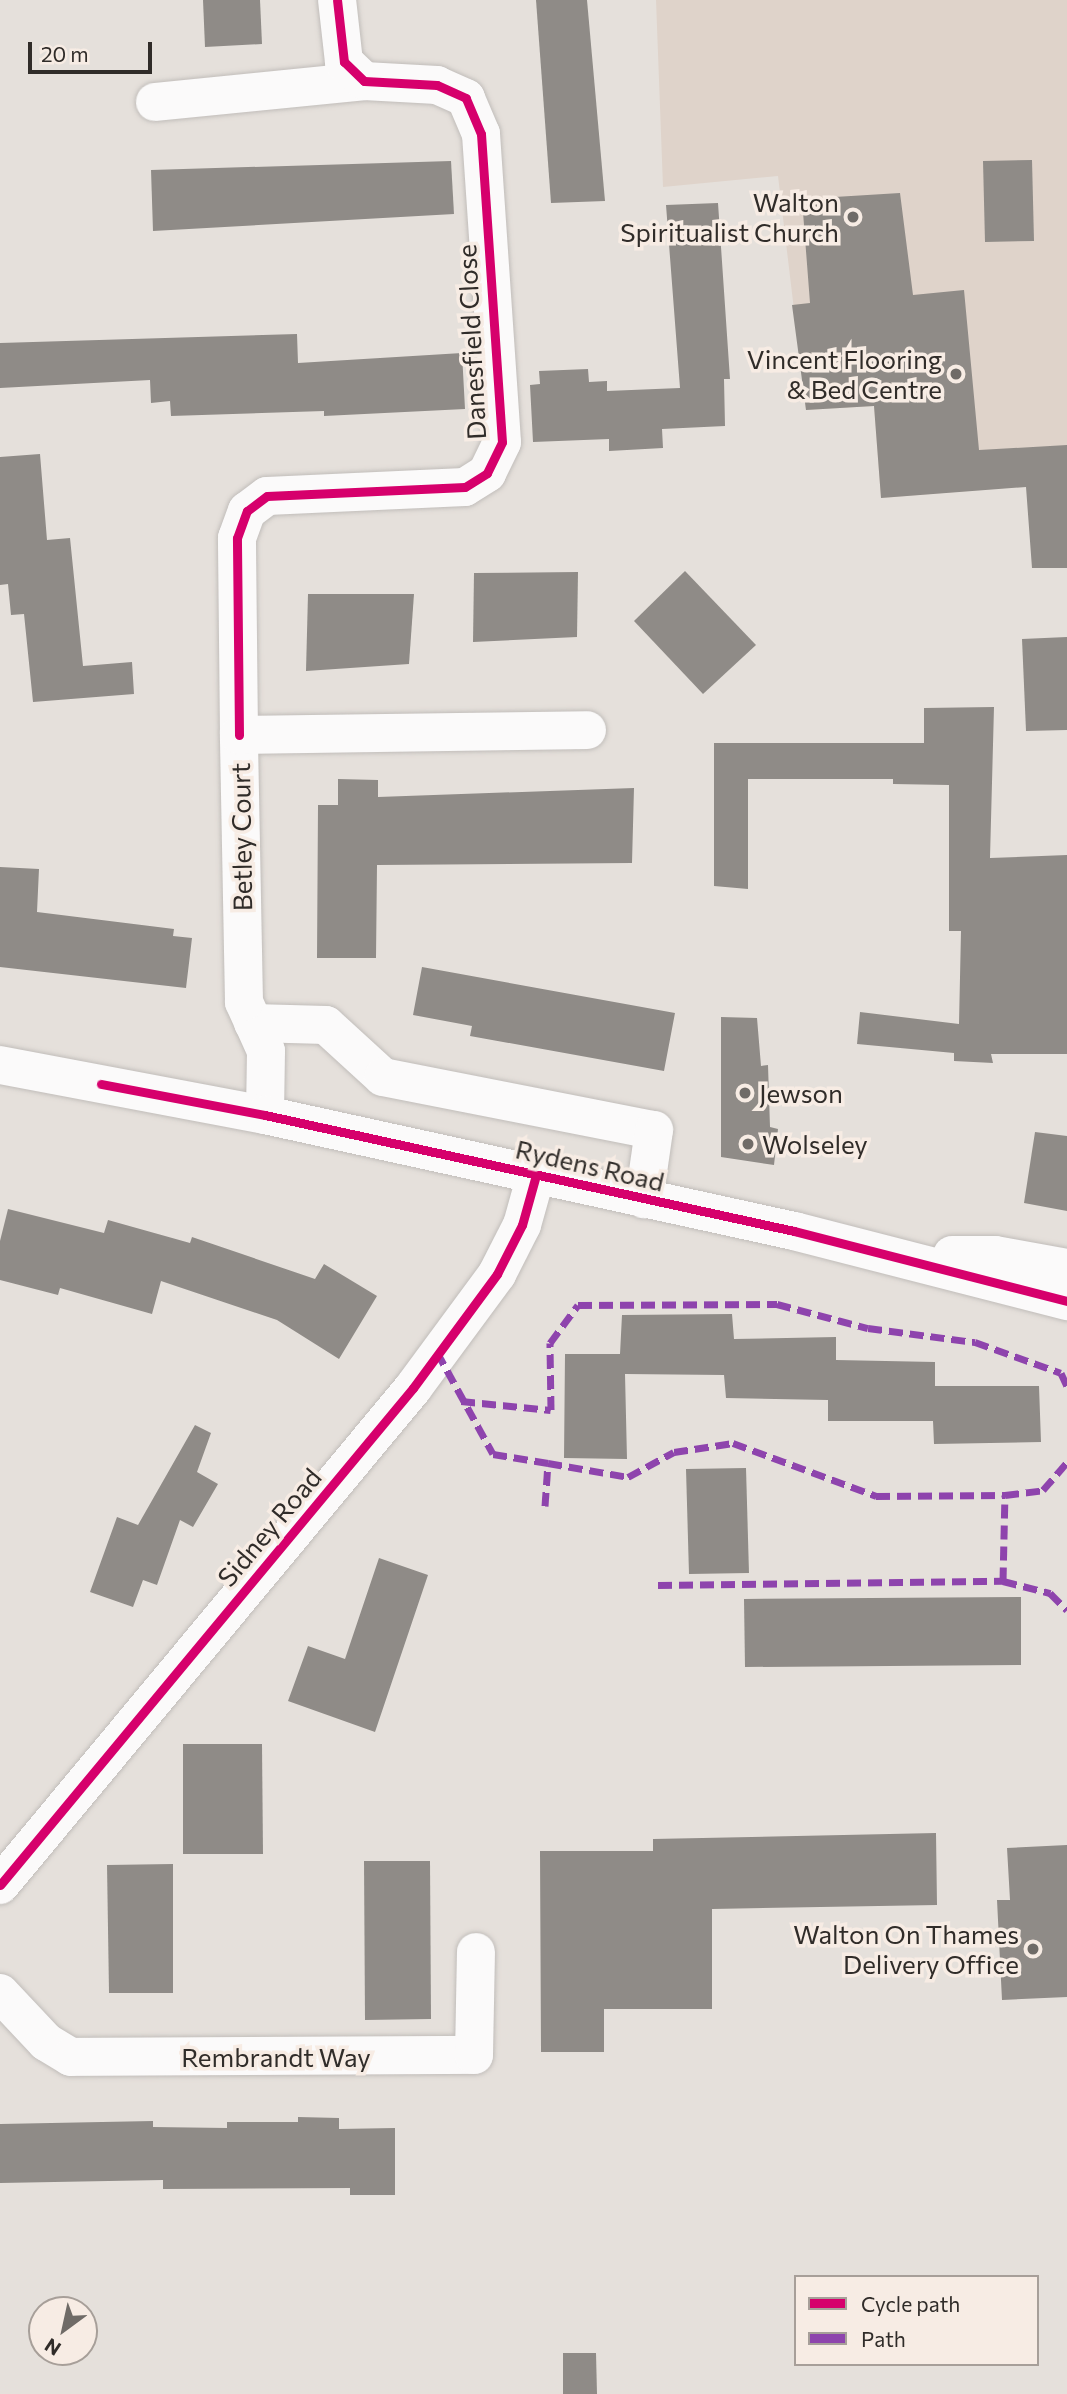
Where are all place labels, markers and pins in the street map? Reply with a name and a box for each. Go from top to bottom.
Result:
place label: Walton Spiritualist Church [620,186,839,248]
marker: Walton Spiritualist Church [845,209,861,225]
place label: Vincent Flooring & Bed Centre [747,343,942,404]
marker: Vincent Flooring & Bed Centre [948,366,964,382]
place label: Jewson [759,1077,843,1109]
marker: Jewson [737,1085,753,1101]
place label: Wolseley [762,1128,868,1160]
marker: Wolseley [740,1136,756,1152]
place label: Walton On Thames Delivery Office [793,1918,1019,1980]
marker: Walton On Thames Delivery Office [1025,1941,1041,1957]

